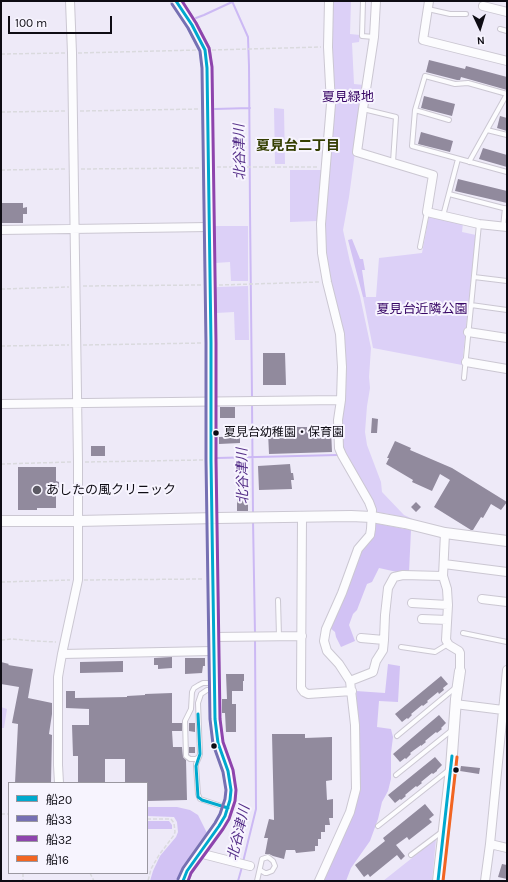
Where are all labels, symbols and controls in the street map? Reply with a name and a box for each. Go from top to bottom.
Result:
scale bar [10,8,114,34]
north arrow [460,8,500,48]
text: 100 m [15,16,47,30]
text: N [476,34,485,47]
park label: 夏見緑地 [322,89,374,105]
water label: 北谷津川 [231,124,249,180]
district label: 夏見台二丁目 [256,138,340,154]
park label: 夏見台近隣公園 [377,301,467,317]
place label: 夏見台幼稚園・保育園 [224,426,344,440]
marker: 夏見台幼稚園・保育園 [211,428,221,438]
water label: 北谷津川 [234,448,252,504]
place label: あしたの風クリニック [46,482,176,498]
marker: あしたの風クリニック [31,484,43,496]
unlabelled marker [209,741,219,751]
unlabelled marker [451,765,461,775]
legend [8,782,148,874]
text: 船20 [46,793,72,807]
water label: 北谷津川 [225,804,253,862]
text: 船33 [46,813,72,827]
text: 船32 [46,833,72,847]
text: 船16 [46,853,69,867]

